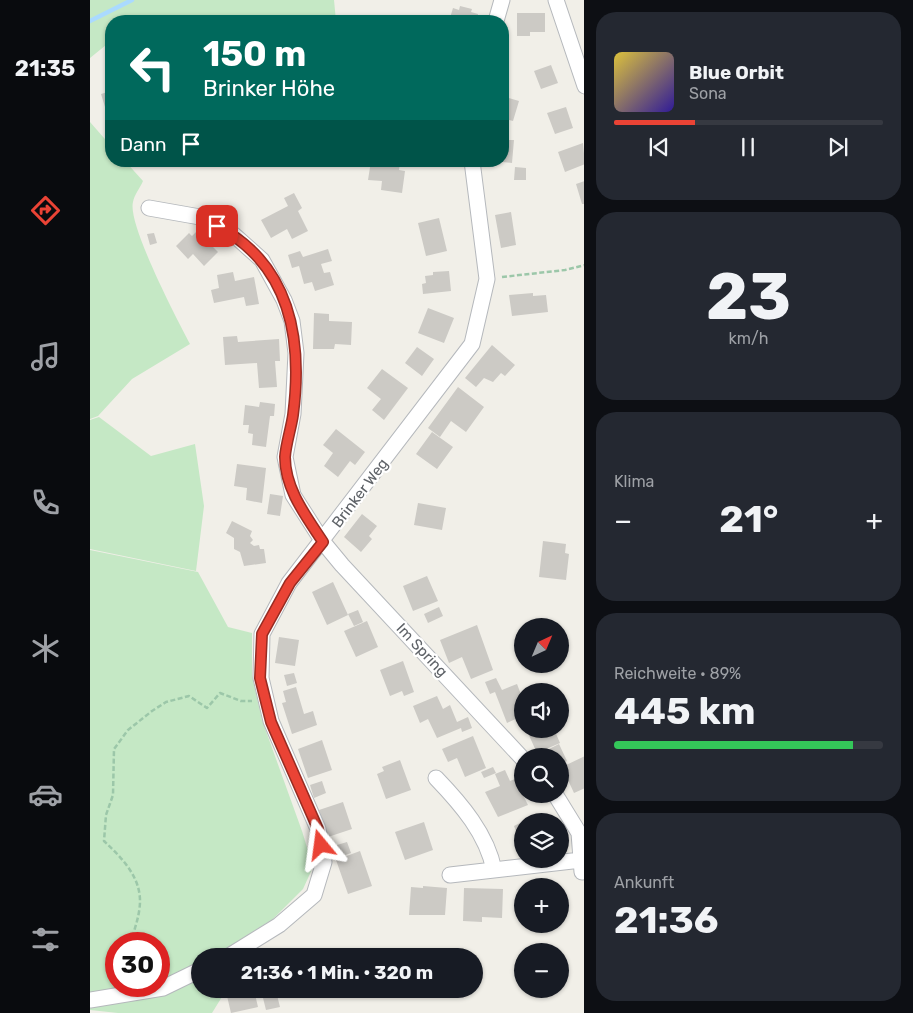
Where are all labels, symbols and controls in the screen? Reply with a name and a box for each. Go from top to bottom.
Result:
text: 150 m [203,33,306,75]
icon: left [120,35,185,100]
text: 21:35 [15,55,75,82]
text: Blue Orbit [689,61,784,84]
text: Brinker Höhe [203,75,335,102]
text: Sona [689,84,727,103]
icon: arrive [177,130,205,158]
text: Dann [120,133,167,156]
icon: previous [645,133,673,161]
icon: pause [734,133,762,161]
icon: next [824,133,852,161]
icon: directions [28,193,63,228]
pin [196,205,238,247]
icon: arrive [203,212,231,240]
text: 23 [706,258,791,335]
text: km/h [729,329,768,348]
icon: music [28,339,63,374]
street label: Brinker Weg [328,455,392,531]
text: Klima [614,472,654,491]
icon: phone [28,485,63,520]
text: 21° [719,496,778,542]
text: − [614,504,632,537]
text: + [866,504,883,537]
north arrow [514,618,569,672]
map controls [514,618,569,998]
street label: Im Spring [393,619,451,681]
icon: climate [28,631,63,666]
text: Reichweite · 89% [614,664,741,683]
button: sound [514,683,569,738]
text: 445 km [614,688,756,734]
button: search [514,748,569,803]
icon: car [28,777,63,812]
button: layers [514,813,569,868]
position arrow [294,818,346,870]
text: Ankunft [614,873,674,892]
button: + [514,878,569,933]
text: 21:36 [614,897,718,943]
icon: filters [28,922,63,957]
speed limit sign: 30 [105,932,170,997]
button: − [514,943,569,998]
text: 21:36 · 1 Min. · 320 m [241,961,433,984]

